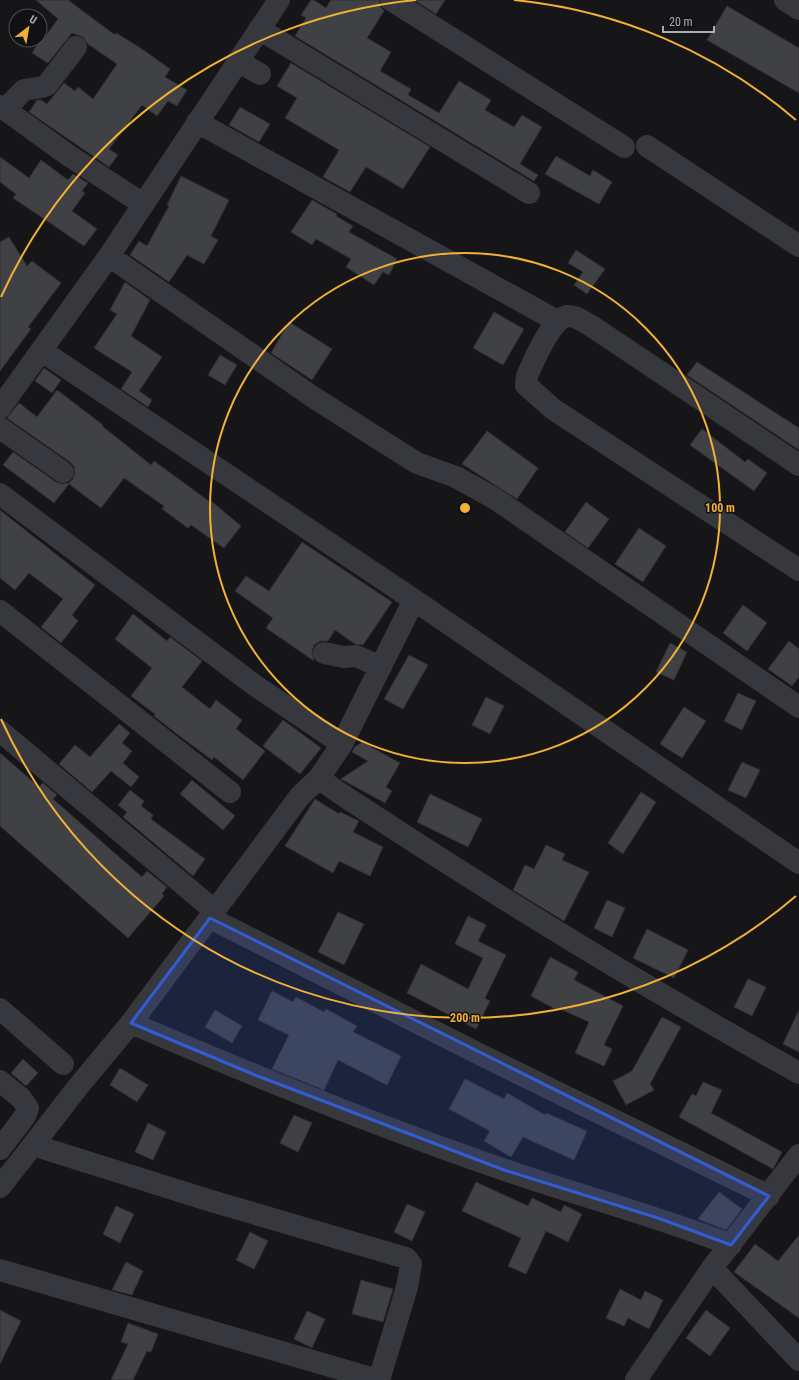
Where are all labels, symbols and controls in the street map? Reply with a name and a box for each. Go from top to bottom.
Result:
north arrow [8,8,48,48]
scale bar [663,8,714,34]
text: U [27,13,39,27]
text: 20 m [669,15,693,29]
centre of rings [458,501,472,515]
text: 100 m [705,501,735,515]
text: 200 m [450,1011,480,1025]

